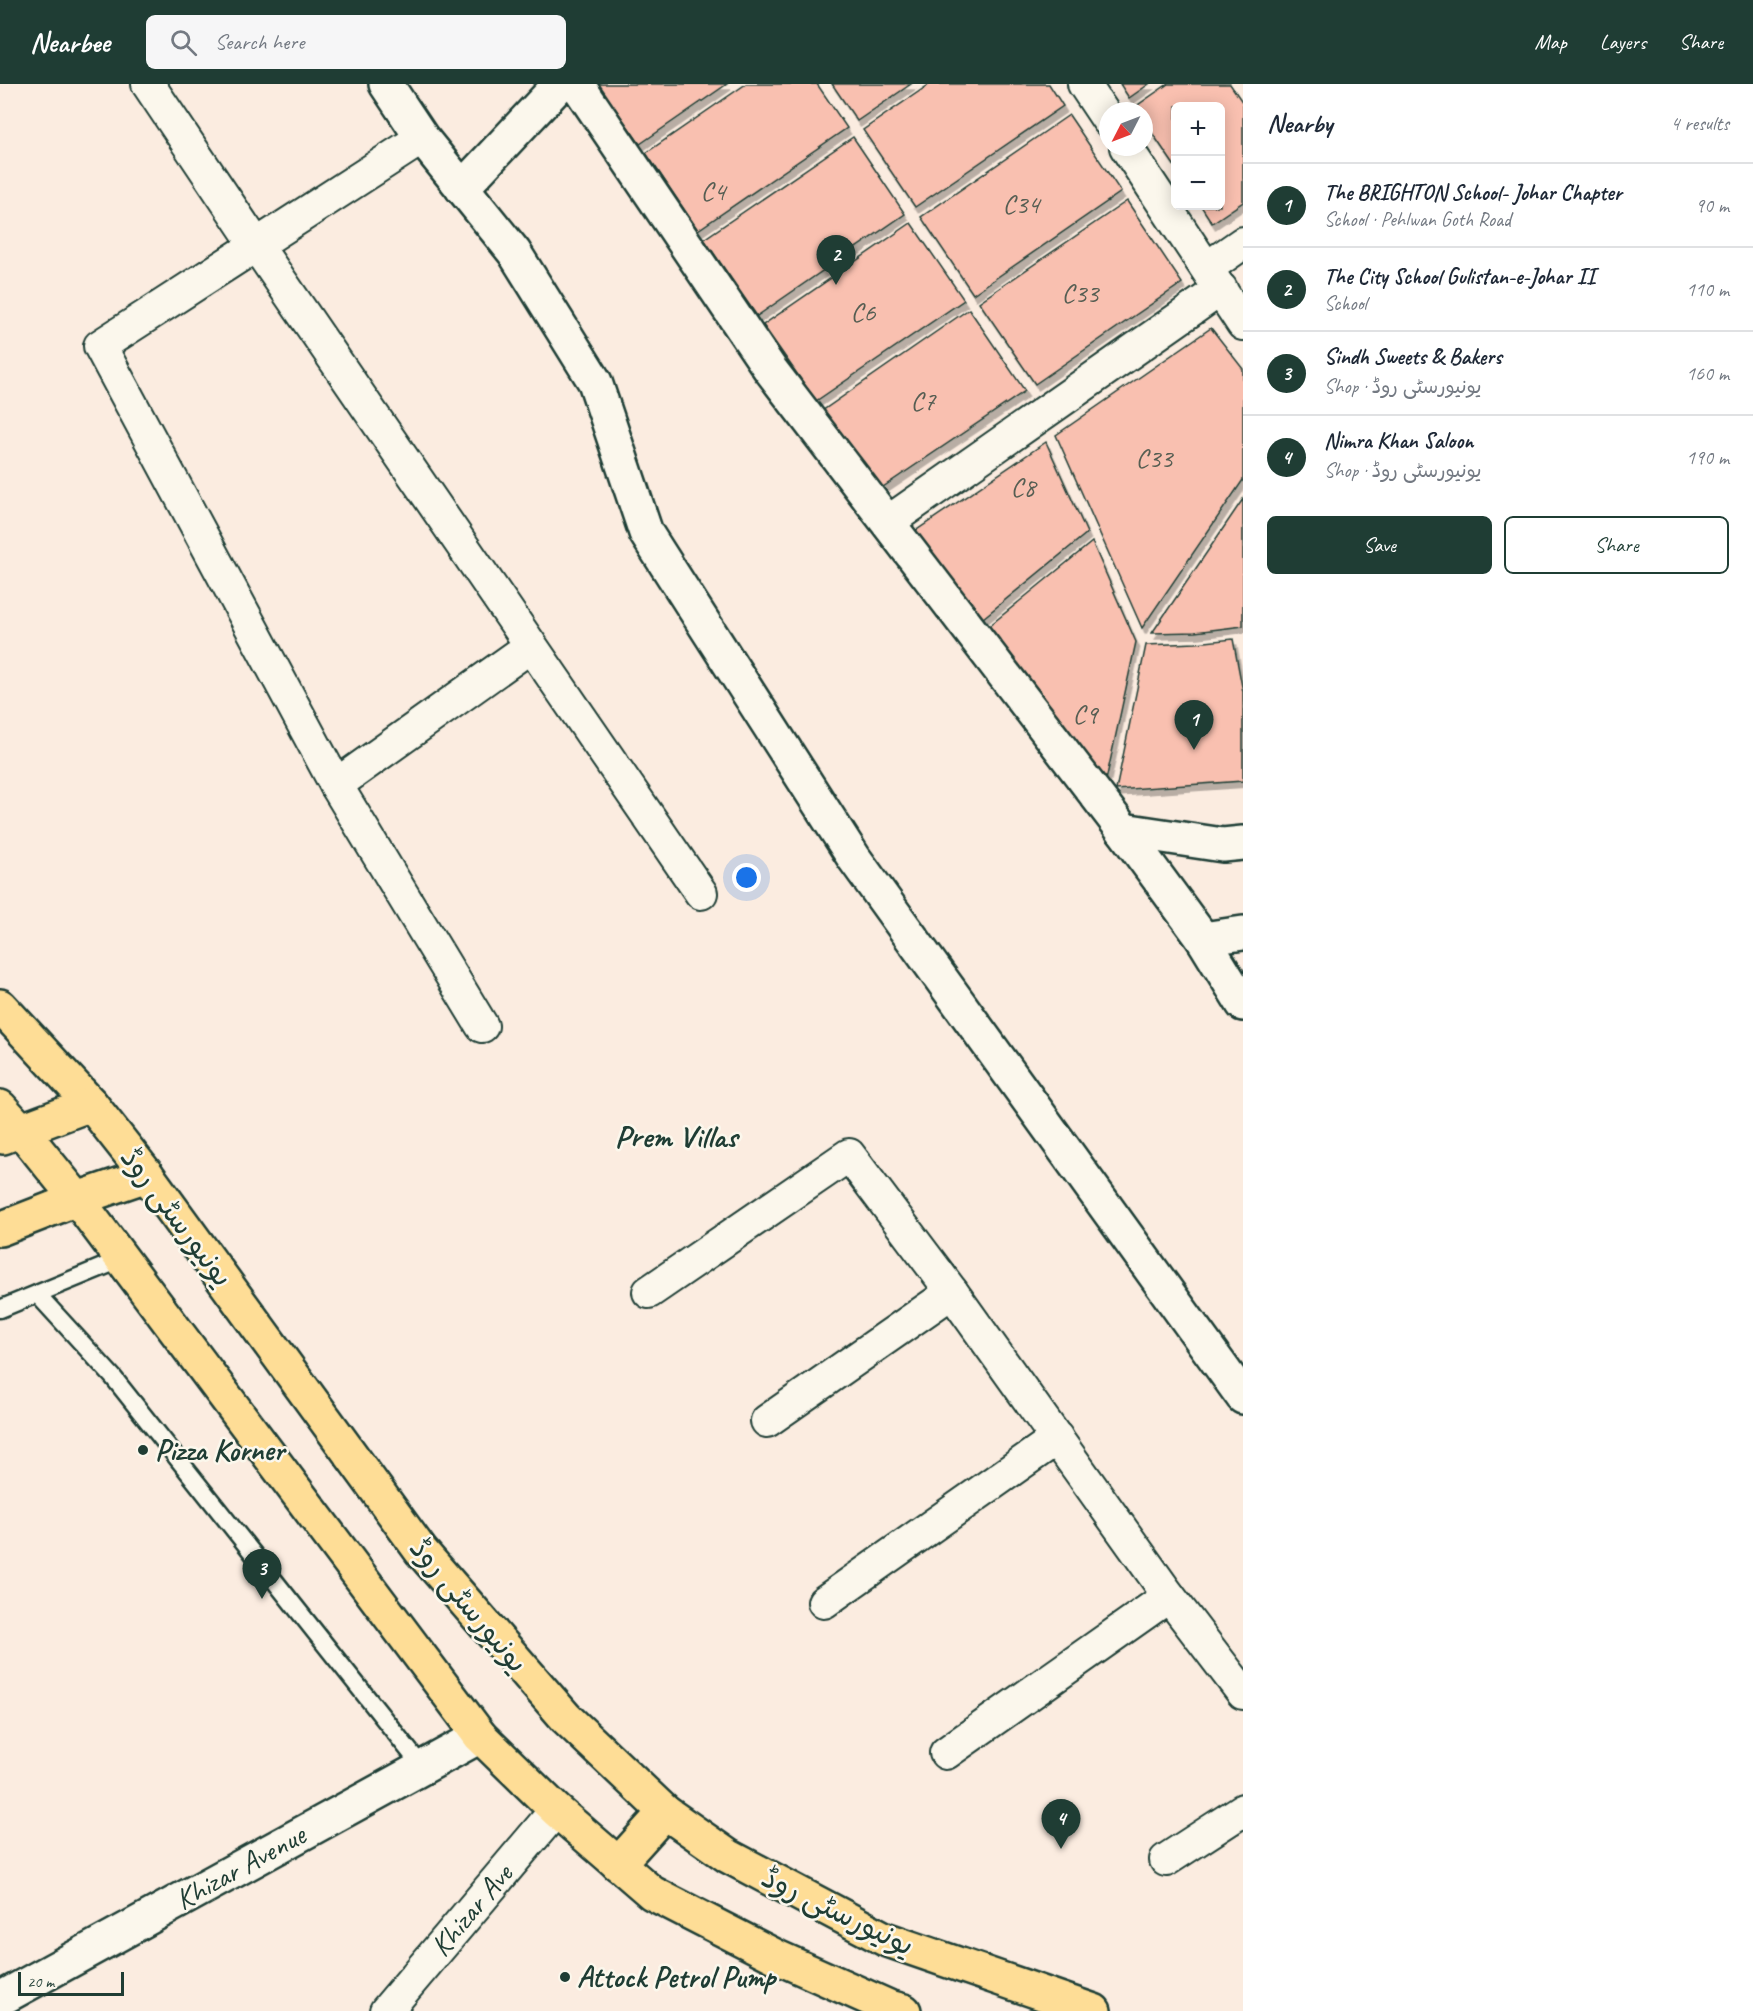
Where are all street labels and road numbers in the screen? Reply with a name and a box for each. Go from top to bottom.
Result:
street label: یونیورسٹی روڈ [112,1140,242,1294]
street label: یونیورسٹی روڈ [401,1530,537,1680]
street label: Khizar Avenue [168,1815,314,1918]
street label: Khizar Ave [421,1854,522,1964]
street label: یونیورسٹی روڈ [755,1858,921,1964]

